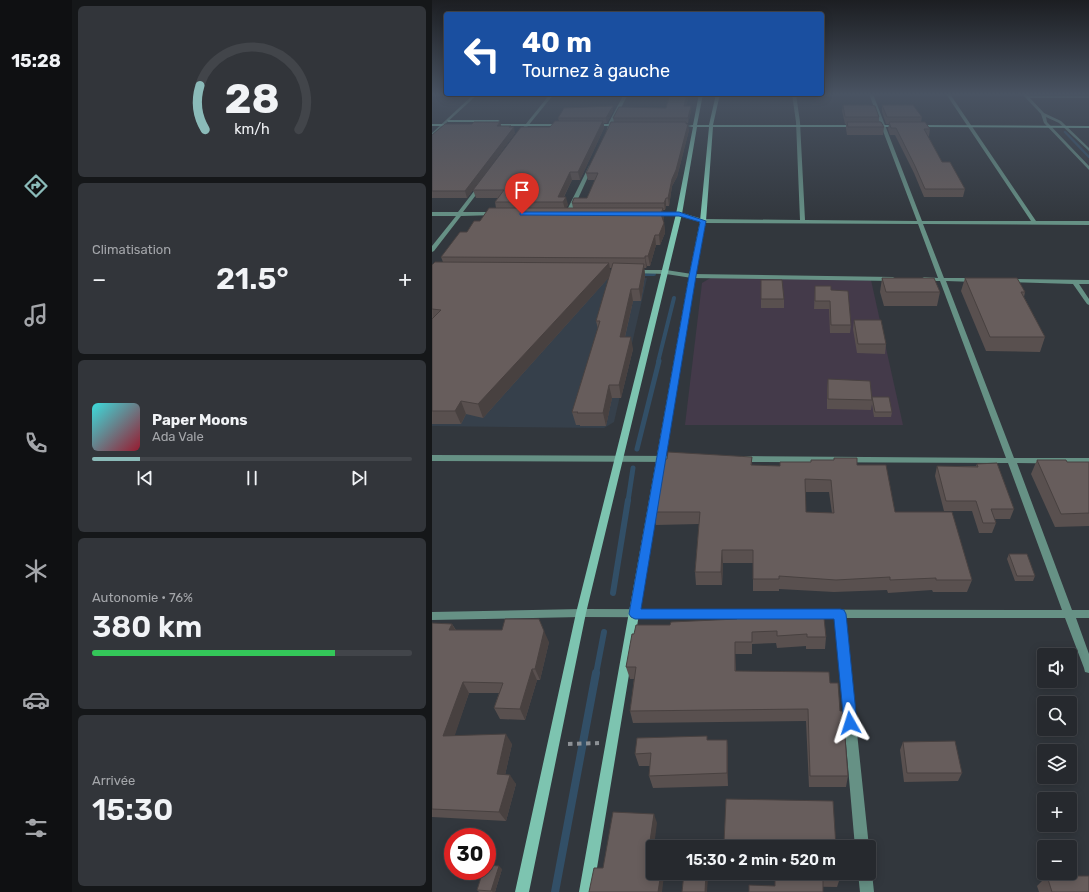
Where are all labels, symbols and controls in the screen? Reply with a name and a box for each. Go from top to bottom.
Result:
text: 40 m [522,26,592,59]
icon: left [456,28,508,80]
text: 15:28 [11,50,61,72]
text: Tournez à gauche [522,60,670,82]
text: 28 [224,73,280,122]
text: km/h [234,120,270,137]
icon: directions [22,172,50,200]
pin [505,173,539,214]
icon: arrive [511,179,533,201]
text: Climatisation [92,242,171,257]
text: 21.5° [216,261,289,297]
text: − [92,266,106,293]
text: + [398,266,412,293]
icon: music [22,301,50,329]
text: Paper Moons [152,411,248,429]
icon: phone [22,429,50,457]
text: Ada Vale [152,429,204,444]
icon: previous [134,467,156,489]
icon: pause [241,467,263,489]
icon: next [348,467,370,489]
icon: climate [22,557,50,585]
text: Autonomie · 76% [92,590,193,605]
text: 380 km [92,609,202,645]
map controls [1037,648,1077,880]
button: sound [1037,648,1077,688]
icon: car [22,686,50,714]
button: search [1037,696,1077,736]
position arrow [829,702,871,744]
button: layers [1037,744,1077,784]
text: Arrivée [92,773,135,788]
text: 15:30 [92,792,173,828]
button: + [1037,792,1077,832]
icon: filters [22,814,50,842]
speed limit sign: 30 [444,828,496,880]
button: − [1037,840,1077,880]
text: 15:30 · 2 min · 520 m [686,851,836,869]

